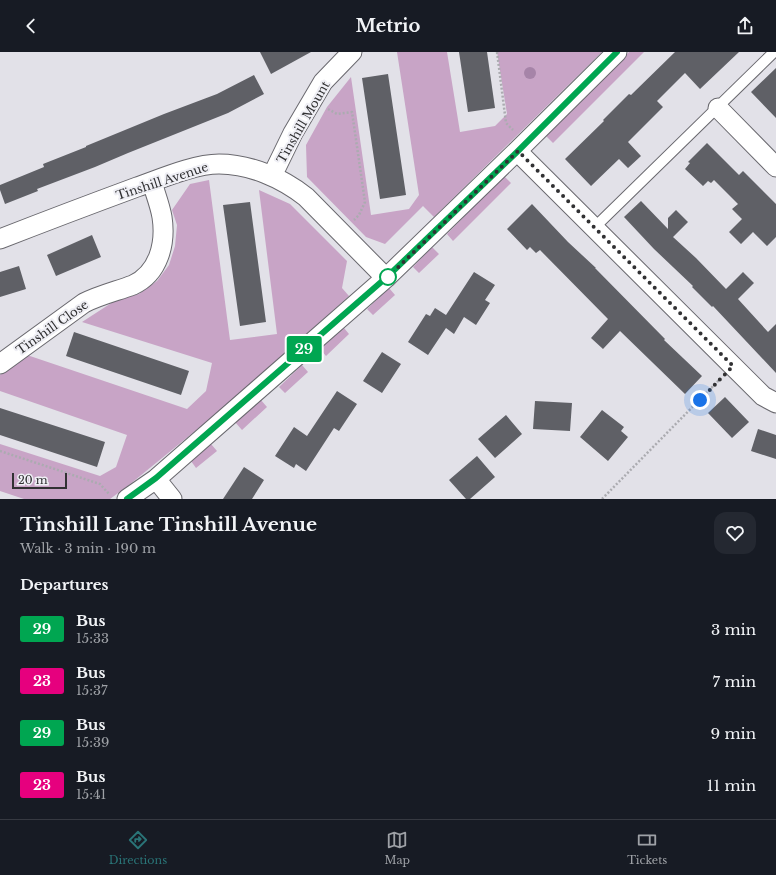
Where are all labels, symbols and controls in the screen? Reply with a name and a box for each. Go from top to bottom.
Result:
icon: back [20,15,42,37]
text: Metrio [356,15,420,37]
icon: share [734,15,756,37]
street label: Tinshill Mount [273,78,333,166]
street label: Tinshill Avenue [114,159,210,203]
unlabelled marker [379,268,397,286]
street label: Tinshill Close [13,297,91,357]
line badge: 29 [286,336,322,362]
text: 29 [295,340,313,358]
your location [690,390,710,410]
scale bar [12,471,67,490]
text: 20 m [18,473,48,487]
button: heart [714,512,756,554]
text: Tinshill Lane Tinshill Avenue [20,513,317,536]
text: Walk · 3 min · 190 m [20,540,156,557]
text: Departures [20,575,109,594]
text: Bus [76,611,106,630]
text: 29 [33,620,51,638]
text: 3 min [711,620,756,639]
text: 15:33 [76,630,109,647]
text: Bus [76,663,106,682]
text: 23 [33,672,51,690]
text: 7 min [713,672,756,691]
text: 15:37 [76,682,107,699]
text: Bus [76,715,106,734]
text: 29 [33,724,51,742]
text: 9 min [711,724,756,743]
text: 15:39 [76,734,109,751]
text: Bus [76,767,106,786]
text: 23 [33,776,51,794]
text: 11 min [707,776,756,795]
text: 15:41 [76,786,106,803]
tab: Directions [109,829,167,867]
tab: Map [384,829,410,867]
tab: Tickets [627,829,667,867]

